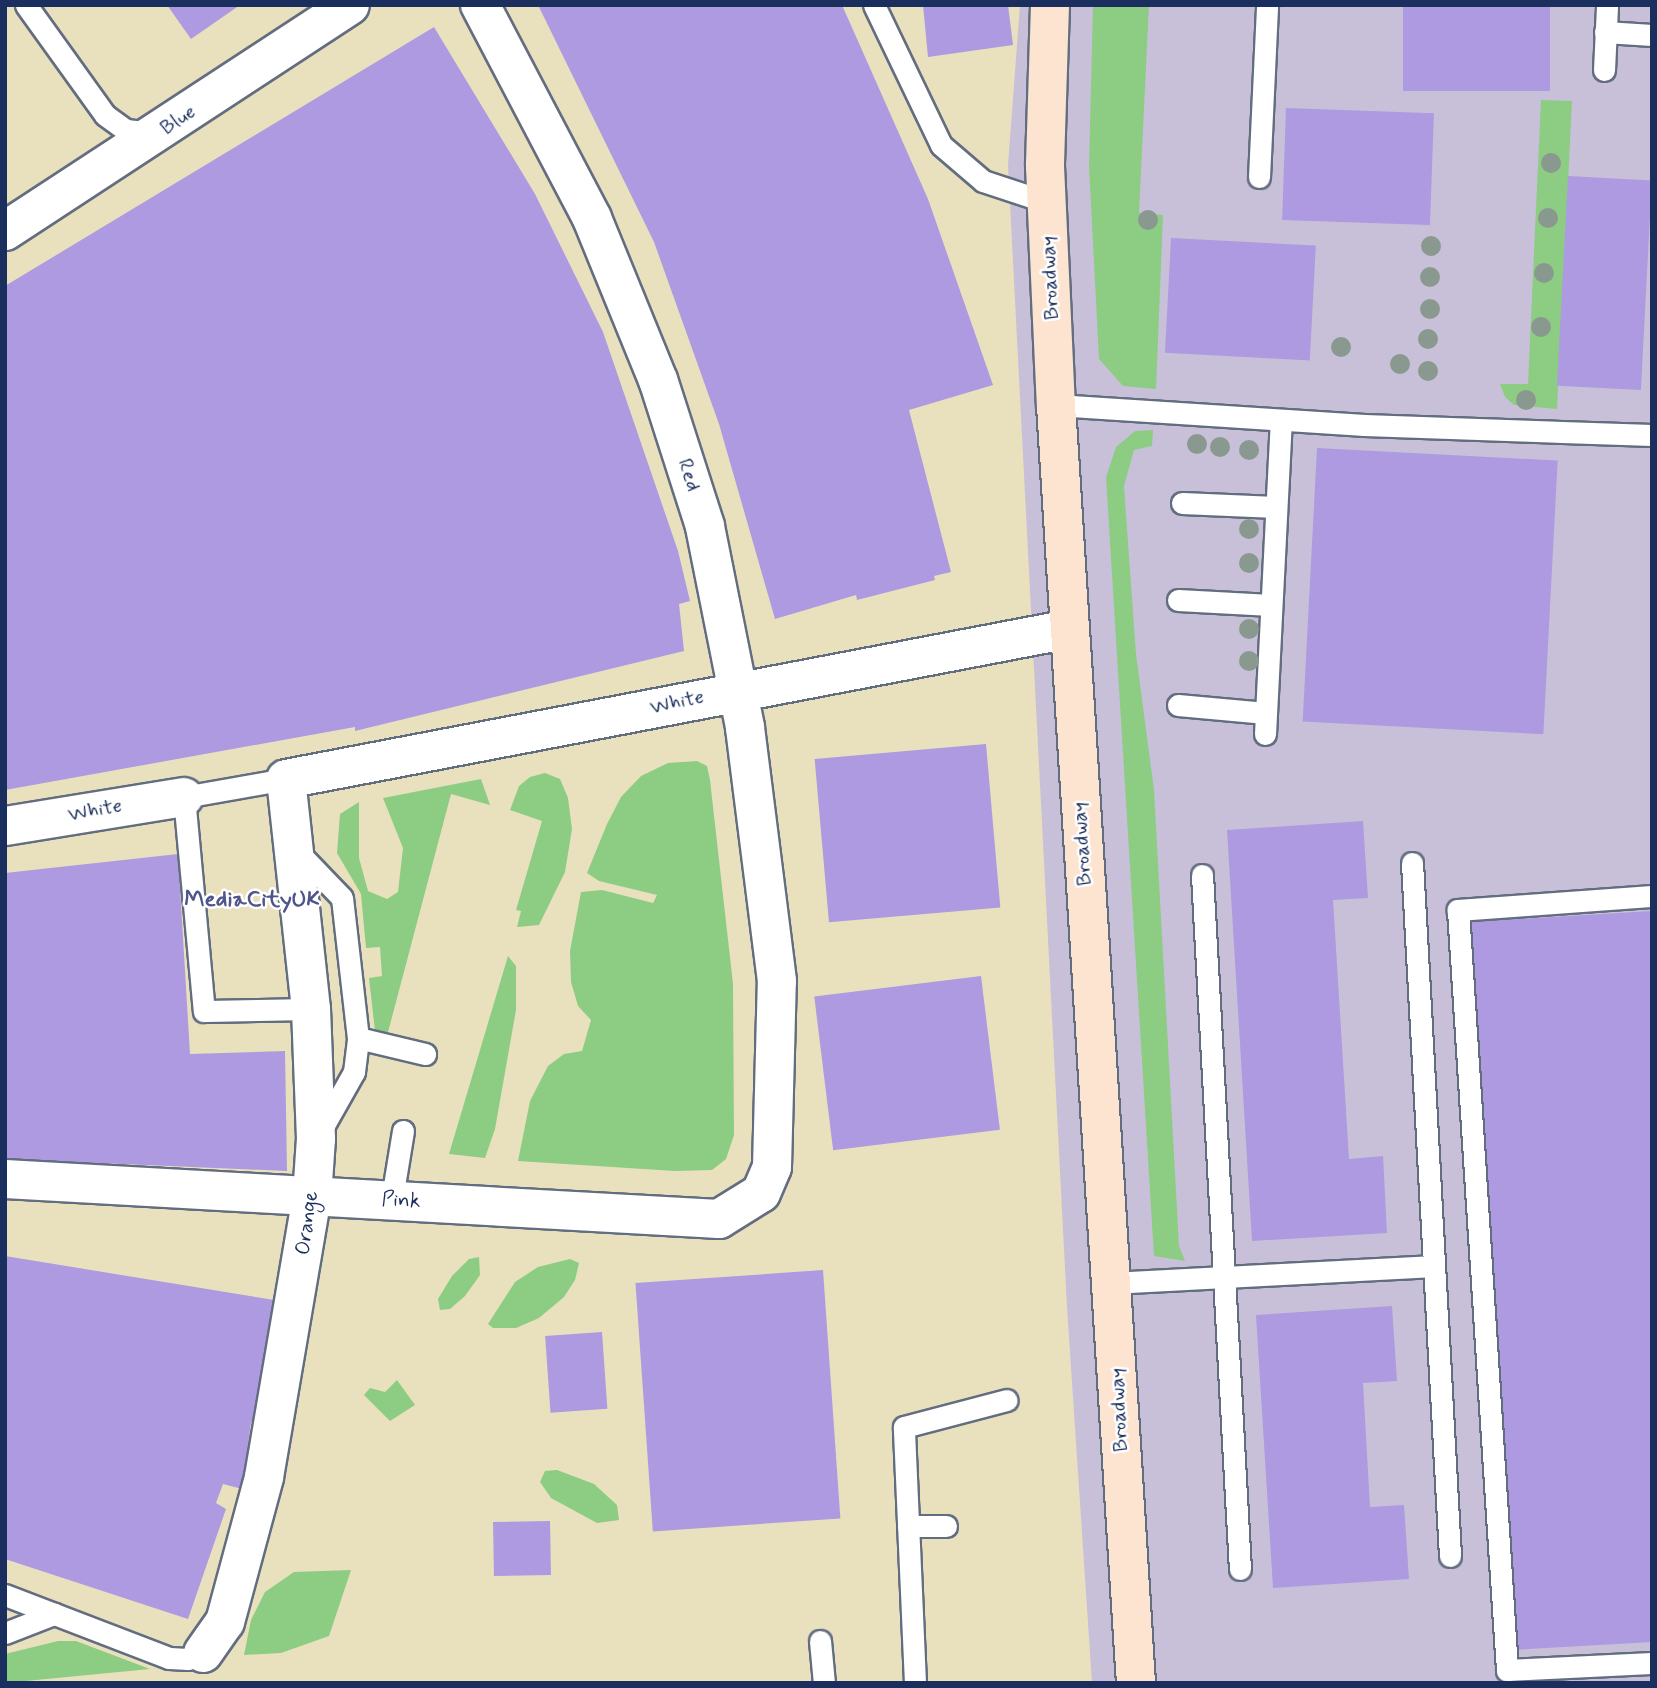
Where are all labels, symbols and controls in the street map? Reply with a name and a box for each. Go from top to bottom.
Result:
street label: Blue [155,99,201,141]
street label: Broadway [1035,235,1065,321]
street label: Red [672,455,706,495]
street label: White [648,684,706,720]
street label: White [66,793,124,827]
street label: Broadway [1066,801,1098,887]
district label: MediaCityUK [184,886,320,914]
street label: Pink [381,1186,421,1214]
street label: Orange [290,1189,324,1257]
street label: Broadway [1104,1367,1134,1453]

